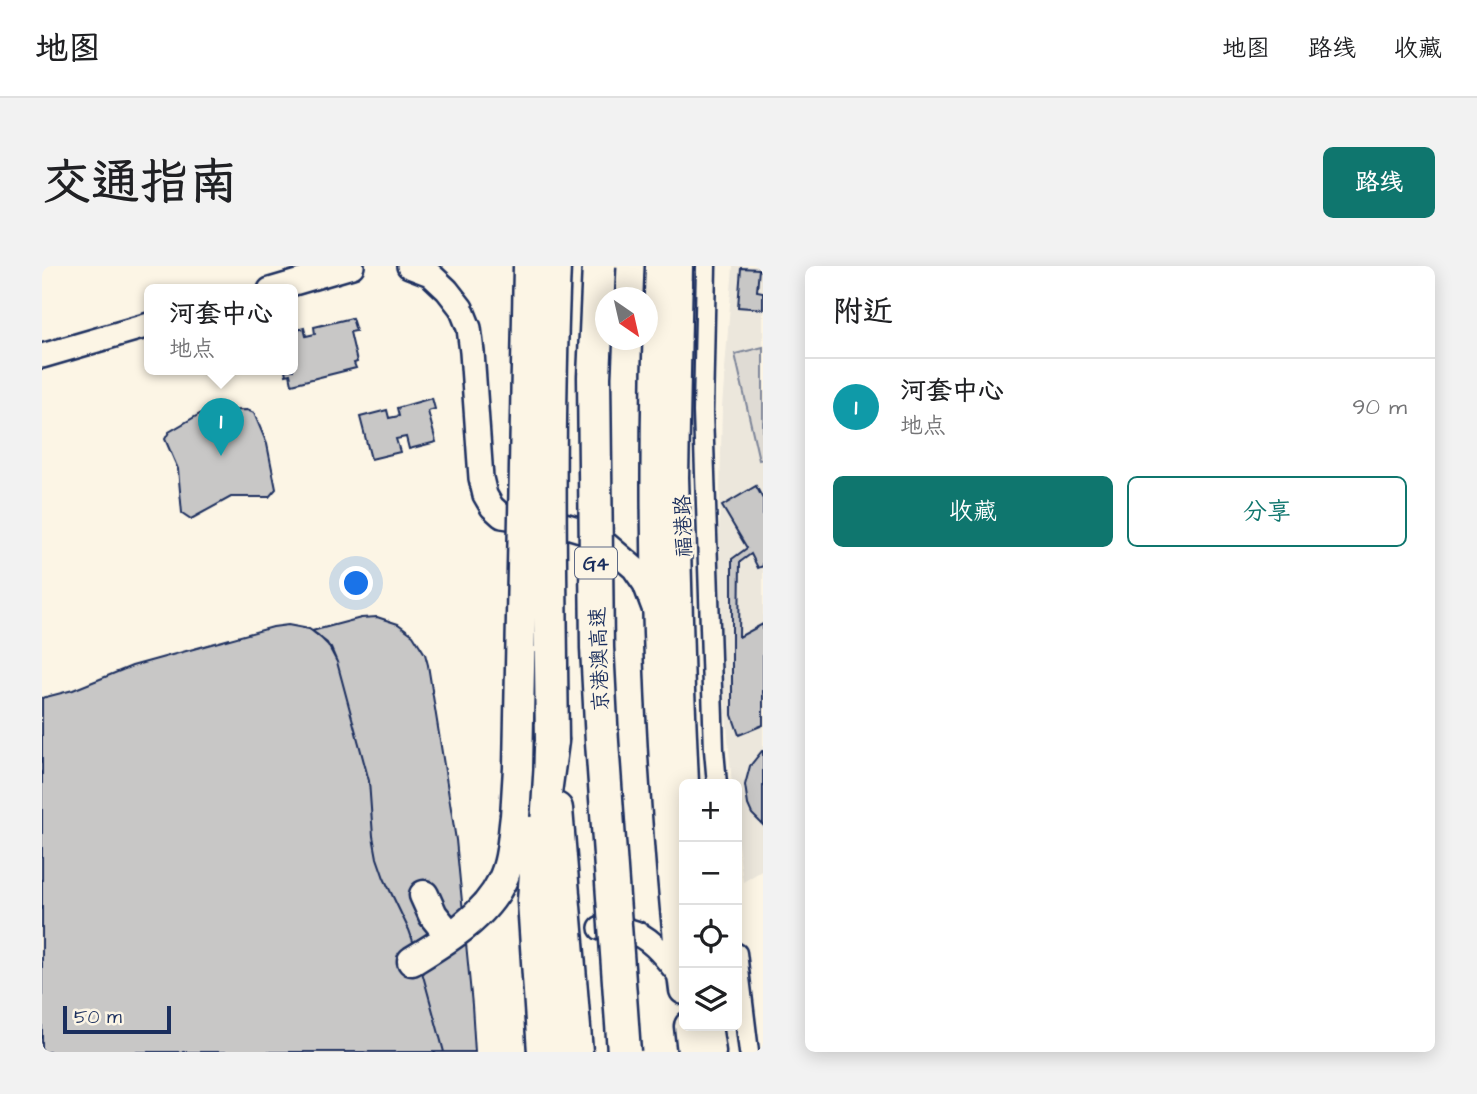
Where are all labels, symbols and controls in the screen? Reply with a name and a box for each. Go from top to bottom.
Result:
text: 地图 [35,26,101,72]
text: 地图 [1222,32,1270,66]
text: 路线 [1308,32,1356,66]
text: 收藏 [1394,32,1442,66]
button: 路线 [1323,147,1435,218]
text: 交通指南 [42,150,238,218]
popup [144,284,298,375]
north arrow [595,287,658,350]
text: 附近 [833,291,893,333]
text: 河套中心 [169,296,273,332]
text: 地点 [169,333,215,365]
text: 河套中心 [900,373,1004,409]
text: 1 [855,391,857,423]
text: 90 m [1352,391,1407,423]
pin: 1 [198,398,244,456]
text: 地点 [900,410,946,442]
button: 收藏 [833,476,1113,547]
button: 分享 [1127,476,1407,547]
street label: 福港路 [668,494,699,558]
road number: G4 [575,548,617,578]
your location [339,566,373,600]
street label: 京港澳高速 [583,606,616,712]
map controls [679,779,742,1031]
button: + [679,779,742,842]
button: − [679,842,742,905]
button: locate [679,905,742,968]
button: layers [679,968,742,1031]
scale bar [63,1003,172,1035]
text: 50 m [74,1004,122,1031]

